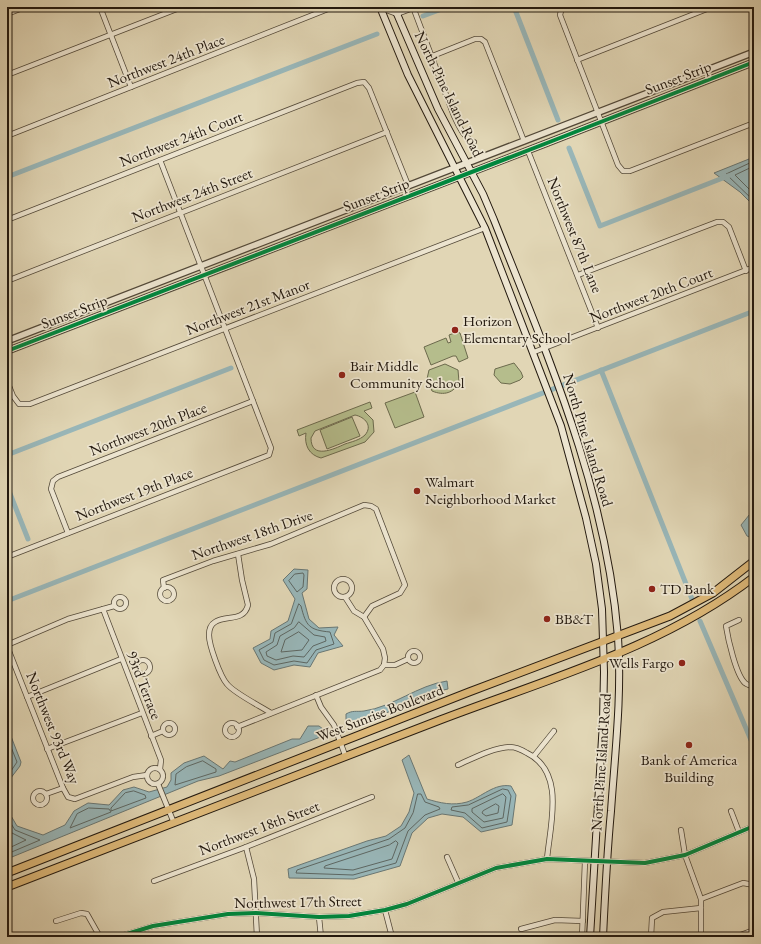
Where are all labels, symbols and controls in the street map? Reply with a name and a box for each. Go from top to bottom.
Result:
street label: North Pine Island Road [411,28,488,160]
street label: Northwest 24th Place [105,29,227,92]
street label: Sunset Strip [642,56,714,99]
street label: Northwest 24th Court [117,106,245,171]
street label: Northwest 24th Street [129,163,255,226]
street label: Sunset Strip [340,173,412,216]
street label: Northwest 87th Lane [544,174,607,296]
street label: Northwest 20th Court [587,262,715,327]
street label: Northwest 21st Manor [183,274,312,339]
street label: Sunset Strip [38,290,110,333]
place label: Horizon Elementary School [463,311,571,347]
marker: Horizon Elementary School [450,325,460,335]
place label: Bair Middle Community School [350,356,465,392]
marker: Bair Middle Community School [337,370,347,380]
street label: North Pine Island Road [559,371,618,509]
street label: Northwest 20th Place [87,397,209,460]
street label: Northwest 19th Place [73,462,195,525]
place label: Walmart Neighborhood Market [425,472,556,508]
marker: Walmart Neighborhood Market [412,486,422,496]
street label: Northwest 18th Drive [189,505,315,564]
place label: TD Bank [660,579,715,598]
marker: TD Bank [647,584,657,594]
place label: BB&T [555,609,594,628]
marker: BB&T [542,614,552,624]
street label: 93rd Terrace [123,648,166,722]
place label: Wells Fargo [609,653,674,672]
marker: Wells Fargo [677,658,687,668]
street label: Northwest 93rd Way [22,669,85,787]
street label: West Sunrise Boulevard [314,679,446,745]
street label: North Pine Island Road [586,692,615,831]
marker: Bank of America Building [684,740,694,750]
place label: Bank of America Building [641,750,737,786]
street label: Northwest 18th Street [196,796,322,859]
street label: Northwest 17th Street [234,891,362,912]

